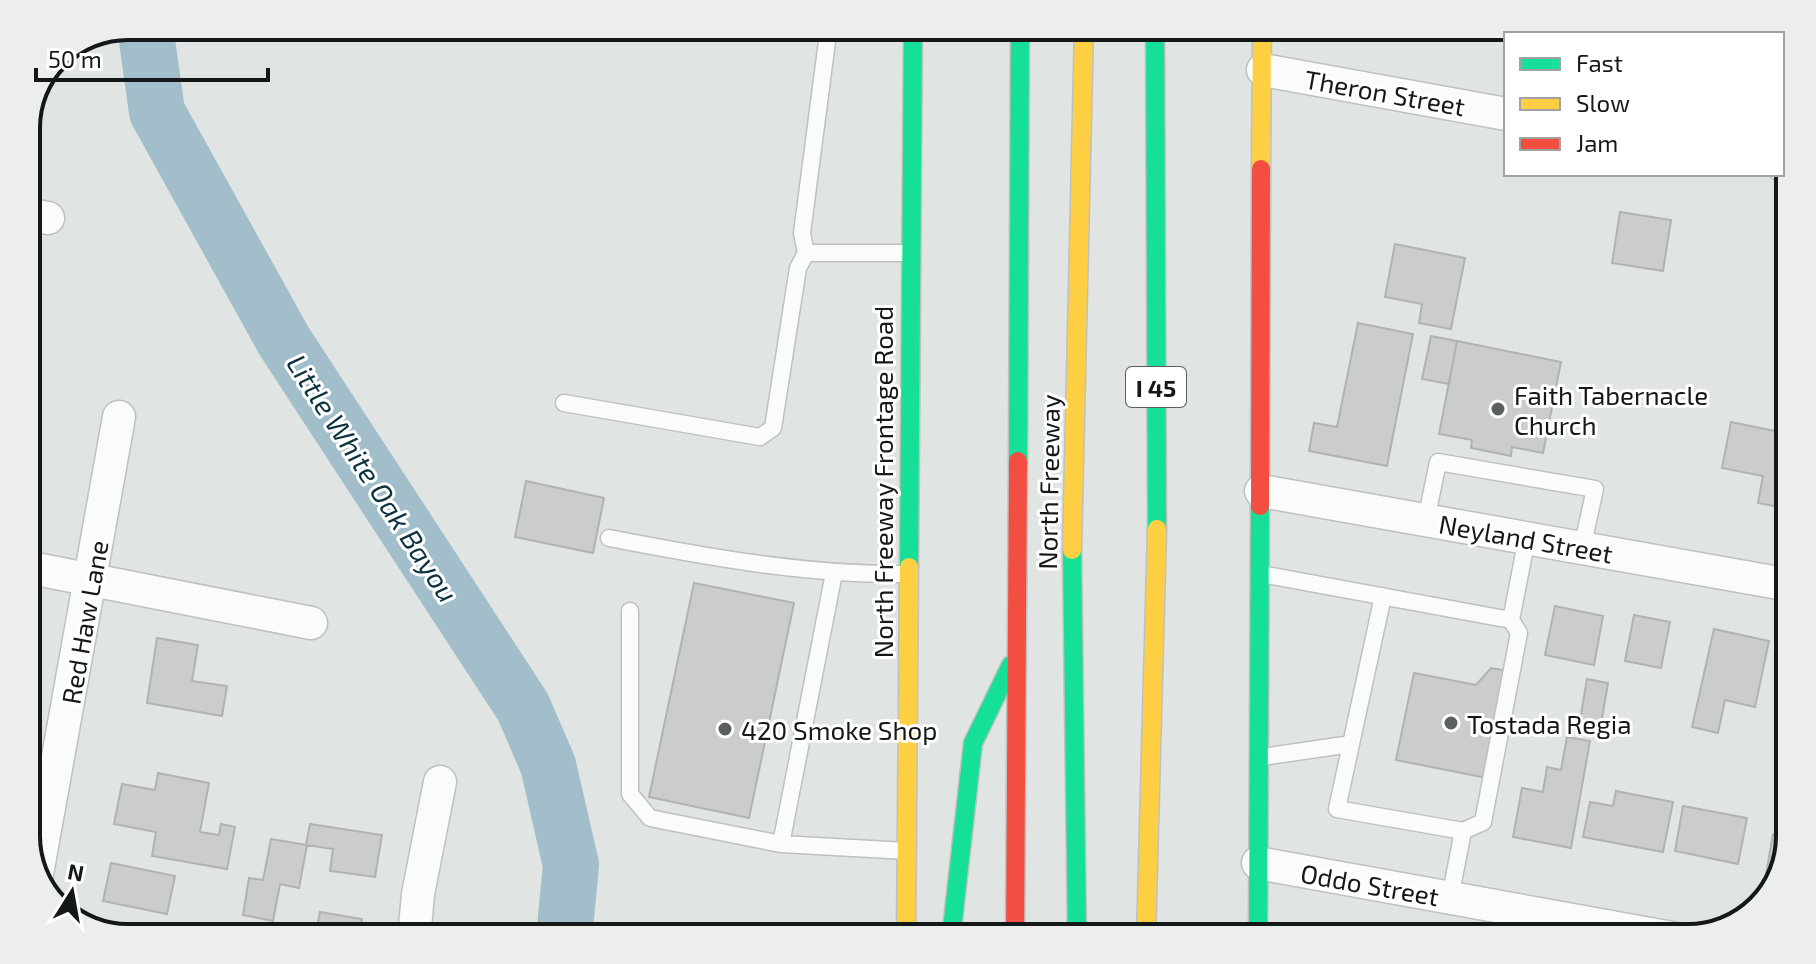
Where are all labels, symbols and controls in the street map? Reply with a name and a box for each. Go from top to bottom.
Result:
scale bar [36,32,268,82]
legend [1504,32,1784,176]
text: 50 m [48,44,102,73]
text: Fast [1576,48,1623,77]
street label: Theron Street [1302,63,1468,121]
text: Slow [1576,88,1630,117]
text: Jam [1576,128,1618,157]
street label: North Freeway Frontage Road [867,306,898,658]
water label: Little White Oak Bayou [280,348,466,608]
road number: I 45 [1126,367,1186,407]
place label: Faith Tabernacle Church [1514,379,1708,440]
street label: North Freeway [1031,394,1065,570]
marker: Faith Tabernacle Church [1489,400,1507,418]
street label: Neyland Street [1437,507,1615,569]
street label: Red Haw Lane [54,538,114,706]
place label: Tostada Regia [1467,708,1631,739]
place label: 420 Smoke Shop [741,714,937,745]
marker: Tostada Regia [1442,714,1460,732]
marker: 420 Smoke Shop [716,720,734,738]
north arrow [32,852,112,932]
text: N [66,857,86,886]
street label: Oddo Street [1298,857,1442,911]

